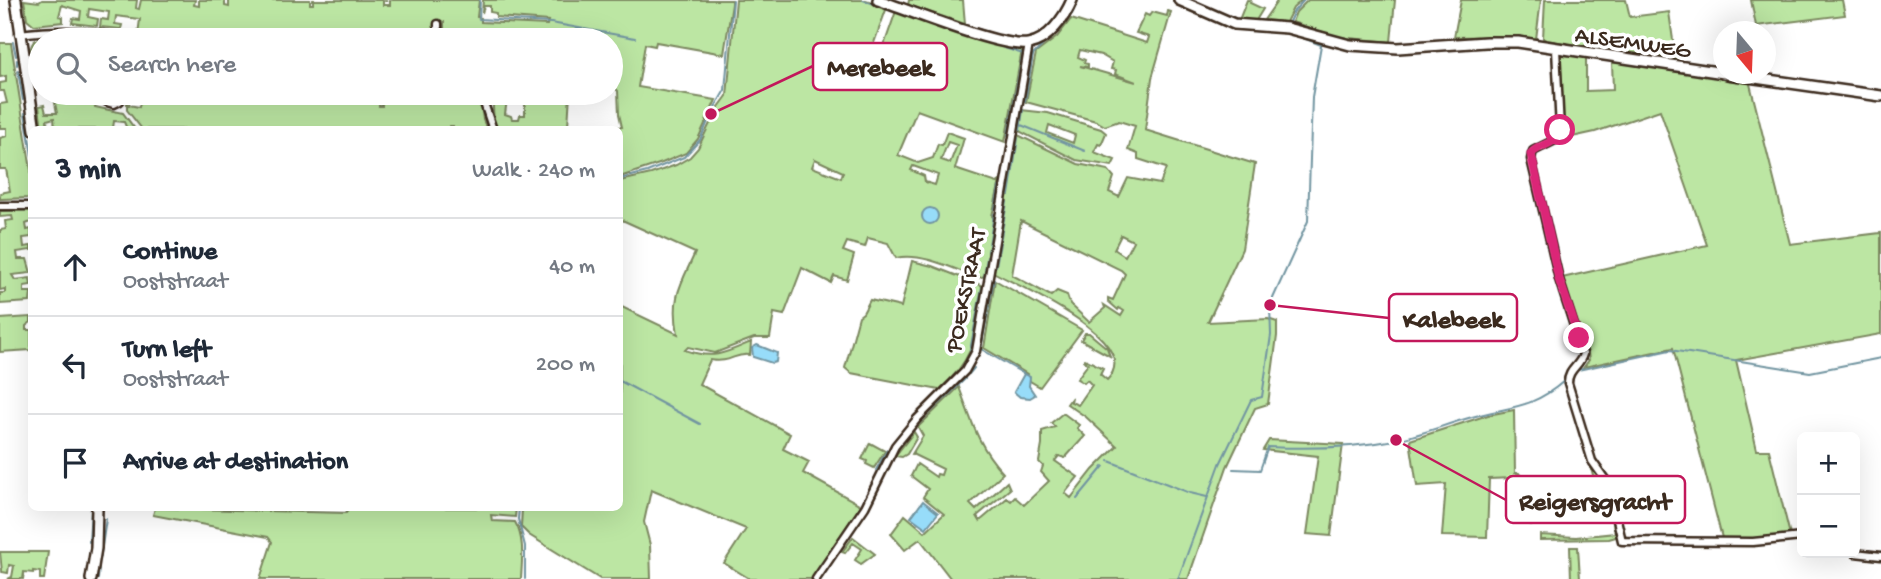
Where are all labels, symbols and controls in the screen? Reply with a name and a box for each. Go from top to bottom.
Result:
north arrow [1713,21,1776,84]
street label: ALSEMWEG [1573,22,1693,67]
search box [28,28,623,105]
callout: Merebeek [813,43,947,90]
icon: search [52,48,90,86]
text: Search here [108,51,236,82]
text: Merebeek [827,55,937,86]
route start [1544,114,1575,145]
text: 3 min [56,154,121,189]
text: Walk · 240 m [472,158,595,185]
street label: POEKSTRAAT [940,224,995,357]
text: Continue [123,238,217,269]
icon: ahead [56,248,94,286]
text: 40 m [549,254,595,281]
text: Ooststraat [123,269,228,296]
callout: Kalebeek [1389,294,1517,341]
text: Kalebeek [1402,307,1506,338]
route end [1563,322,1594,353]
text: Turn left [123,336,211,367]
icon: left [56,346,94,384]
text: 200 m [536,352,595,379]
text: Ooststraat [123,367,228,394]
map controls [1797,432,1860,558]
button: + [1797,432,1860,495]
icon: arrive [56,444,94,482]
text: Arrive at destination [123,448,348,479]
callout: Reigersgracht [1506,476,1685,523]
text: Reigersgracht [1518,489,1673,520]
button: − [1797,495,1860,558]

